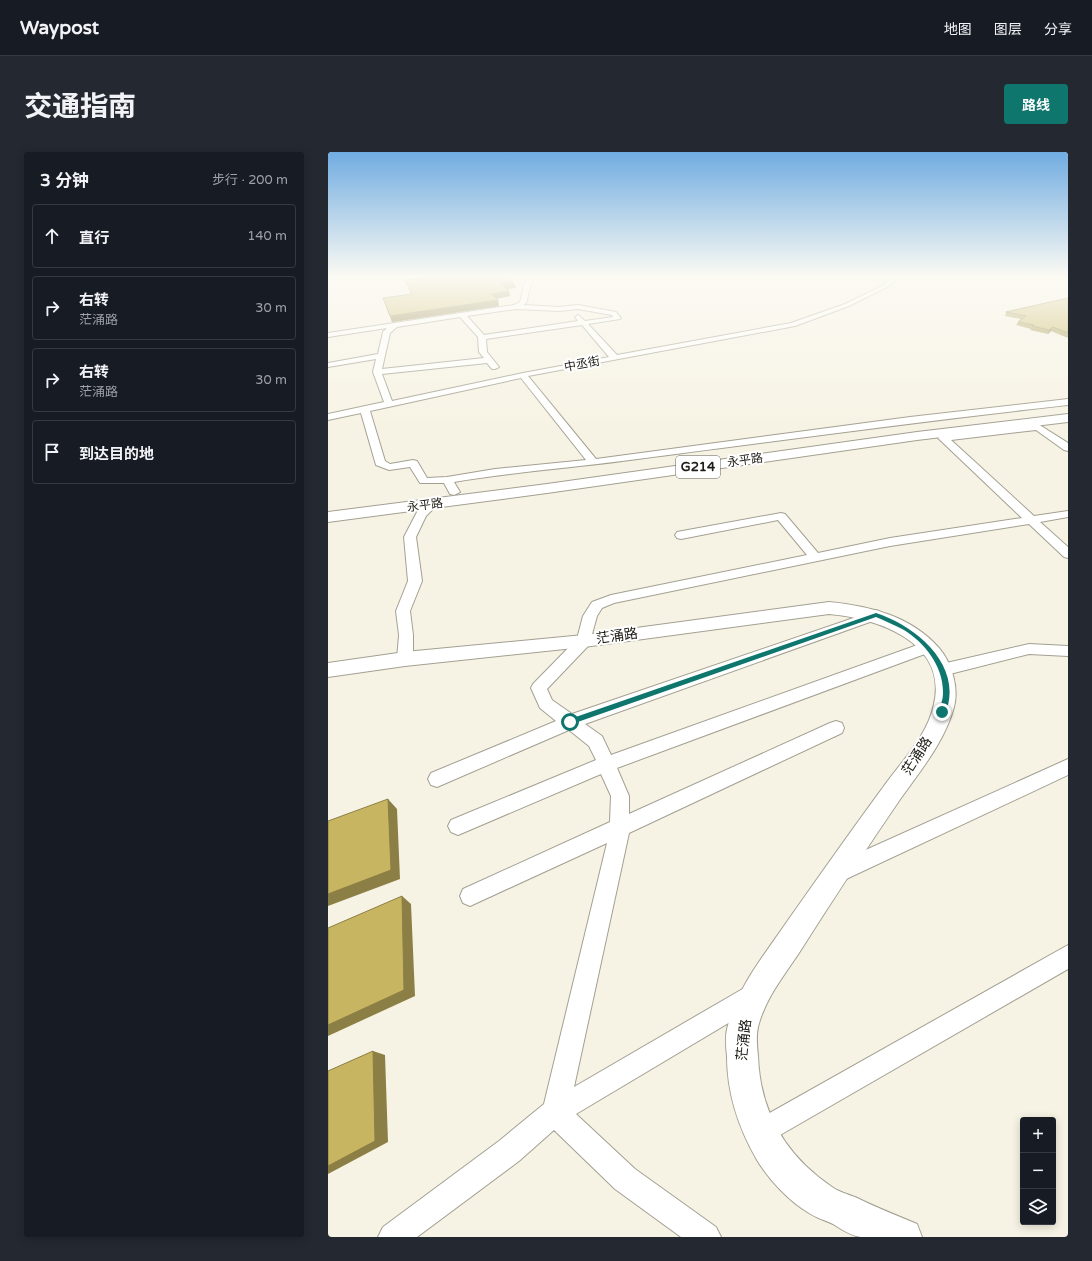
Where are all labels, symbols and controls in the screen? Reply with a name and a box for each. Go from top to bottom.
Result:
text: Waypost [20,17,99,39]
text: 地图 [944,21,972,38]
text: 图层 [994,21,1022,38]
text: 分享 [1044,21,1072,38]
button: 路线 [1004,84,1068,124]
text: 交通指南 [24,90,136,124]
text: 3 分钟 [40,170,89,191]
text: 步行 · 200 m [212,172,288,188]
icon: ahead [41,225,63,247]
text: 140 m [247,228,287,244]
text: 直行 [79,229,109,247]
text: 右转 [79,291,109,309]
icon: right [41,297,63,319]
text: 30 m [255,300,287,316]
text: 茫涌路 [79,312,118,328]
street label: 中丞街 [563,354,601,374]
text: 右转 [79,363,109,381]
icon: right [41,369,63,391]
text: 30 m [255,372,287,388]
text: 茫涌路 [79,384,118,400]
icon: arrive [41,441,63,463]
text: 到达目的地 [79,445,154,463]
street label: 永平路 [726,451,764,469]
road number: G214 [676,456,720,478]
street label: 永平路 [406,496,444,514]
street label: 茫涌路 [595,625,639,647]
route end [933,703,951,721]
route start [561,713,579,731]
street label: 茫涌路 [898,734,936,778]
street label: 茫涌路 [733,1018,755,1062]
map controls [1020,1117,1056,1225]
button: + [1020,1117,1056,1153]
button: − [1020,1153,1056,1189]
button: layers [1020,1189,1056,1225]

